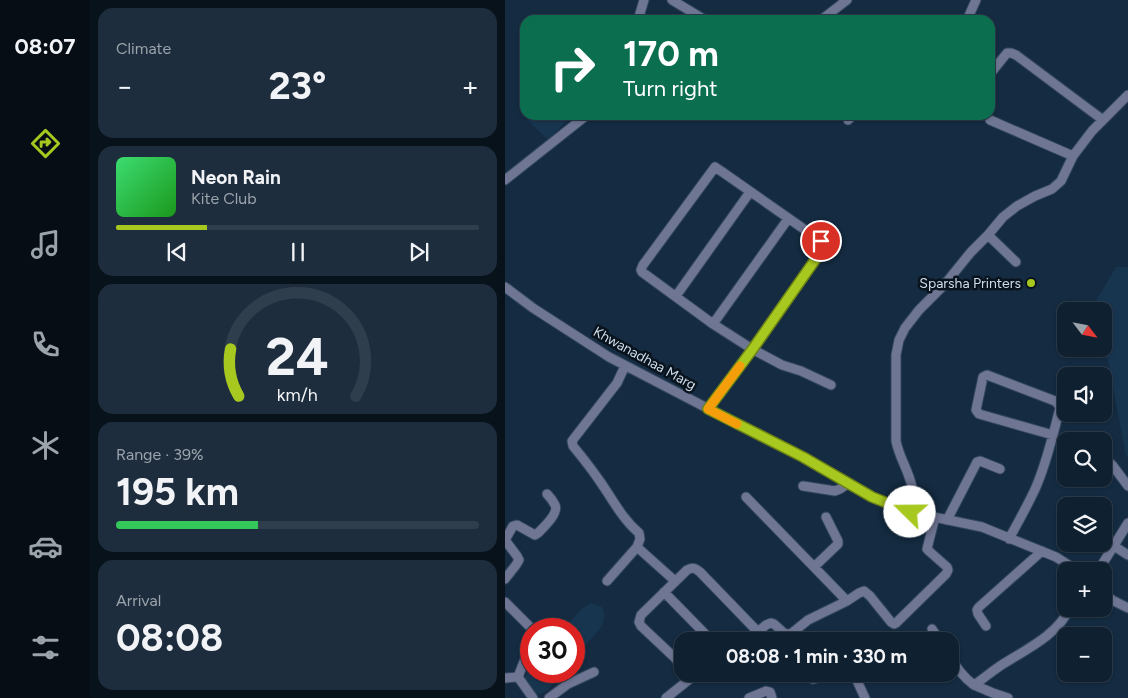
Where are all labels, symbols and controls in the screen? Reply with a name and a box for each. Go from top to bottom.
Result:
text: 08:07 [15,33,75,60]
text: 170 m [623,33,719,75]
icon: right [540,35,605,100]
text: Climate [116,39,171,58]
text: 23° [269,63,326,109]
text: − [116,69,133,103]
text: + [462,69,479,103]
text: Turn right [623,75,718,102]
icon: directions [28,126,63,161]
text: Neon Rain [191,166,281,189]
text: Kite Club [191,189,257,208]
pin [800,220,842,262]
icon: music [28,227,63,262]
icon: arrive [807,227,835,255]
icon: previous [163,238,191,266]
icon: pause [284,238,312,266]
icon: next [405,238,433,266]
place label: Sparsha Printers [919,275,1021,292]
marker: Sparsha Printers [1025,277,1037,289]
north arrow [1057,302,1113,358]
map controls [1057,302,1112,682]
street label: Khwanadhaa Marg [590,323,699,394]
text: 24 [266,326,329,388]
icon: phone [28,327,63,362]
button: sound [1057,367,1112,422]
text: km/h [277,384,318,405]
icon: climate [28,428,63,463]
button: search [1057,432,1112,487]
text: Range · 39% [116,445,204,464]
text: 195 km [116,469,239,515]
position arrow [883,485,935,537]
button: layers [1057,497,1112,552]
icon: car [28,529,63,564]
button: + [1057,562,1112,617]
text: Arrival [116,591,161,610]
text: 08:08 [116,615,223,661]
speed limit sign: 30 [520,618,585,683]
button: − [1057,627,1112,682]
icon: filters [28,630,63,665]
text: 08:08 · 1 min · 330 m [726,645,907,668]

